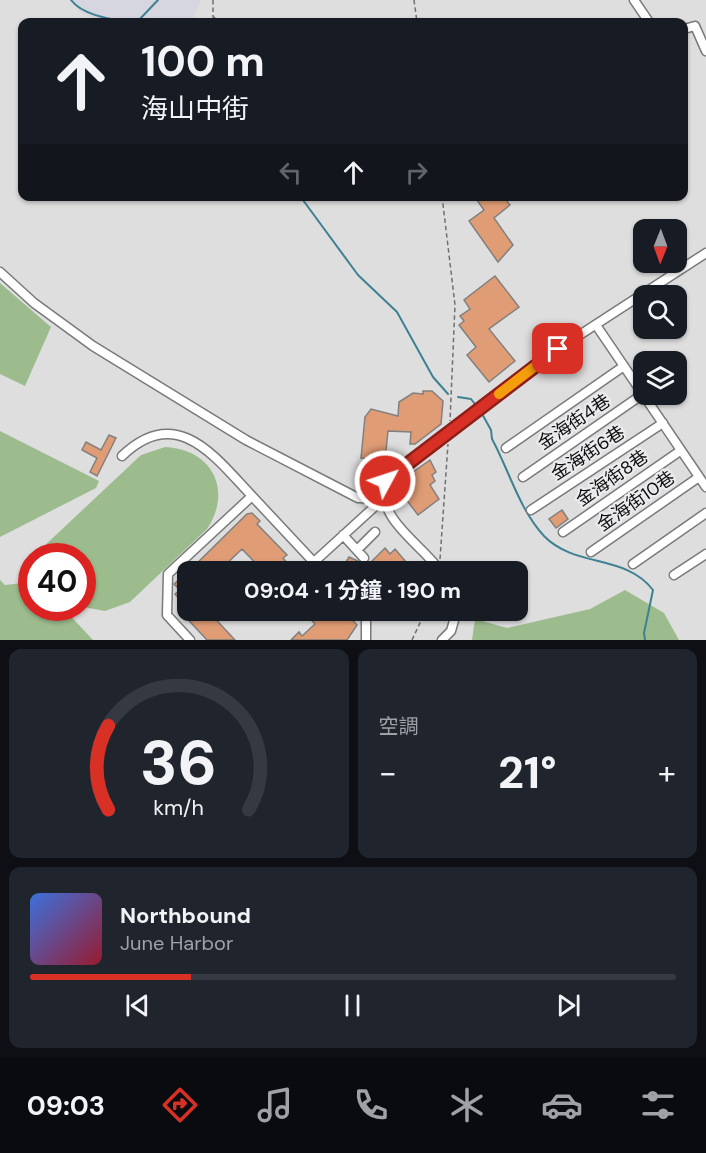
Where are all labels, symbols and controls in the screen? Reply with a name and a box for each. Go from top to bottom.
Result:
text: 100 m [141,34,265,89]
icon: ahead [42,42,120,120]
text: 海山中街 [141,91,249,126]
icon: left [274,156,307,189]
icon: ahead [337,156,370,189]
icon: right [400,156,433,189]
north arrow [633,219,687,273]
map controls [633,219,687,405]
button: search [633,285,687,339]
pin [532,323,583,374]
icon: arrive [541,332,574,365]
button: layers [633,351,687,405]
street label: 金海街4巷 [533,389,615,455]
street label: 金海街6巷 [547,420,629,486]
street label: 金海街8巷 [571,444,653,512]
position arrow [353,449,417,513]
street label: 金海街10巷 [592,465,680,537]
speed limit sign: 40 [18,543,96,621]
text: 09:04 · 1 分鐘 · 190 m [244,576,461,605]
text: 空調 [379,713,419,739]
text: 36 [140,722,217,803]
text: 21° [498,743,557,802]
text: − [379,751,397,794]
text: + [658,751,676,794]
text: km/h [153,795,204,823]
text: Northbound [120,901,251,930]
text: June Harbor [120,930,233,956]
icon: previous [121,989,154,1022]
icon: pause [336,989,369,1022]
icon: next [552,989,585,1022]
icon: directions [159,1084,201,1126]
icon: music [254,1084,296,1126]
icon: phone [350,1084,392,1126]
icon: climate [446,1084,488,1126]
icon: car [541,1084,583,1126]
icon: filters [637,1084,679,1126]
text: 09:03 [27,1088,105,1123]

